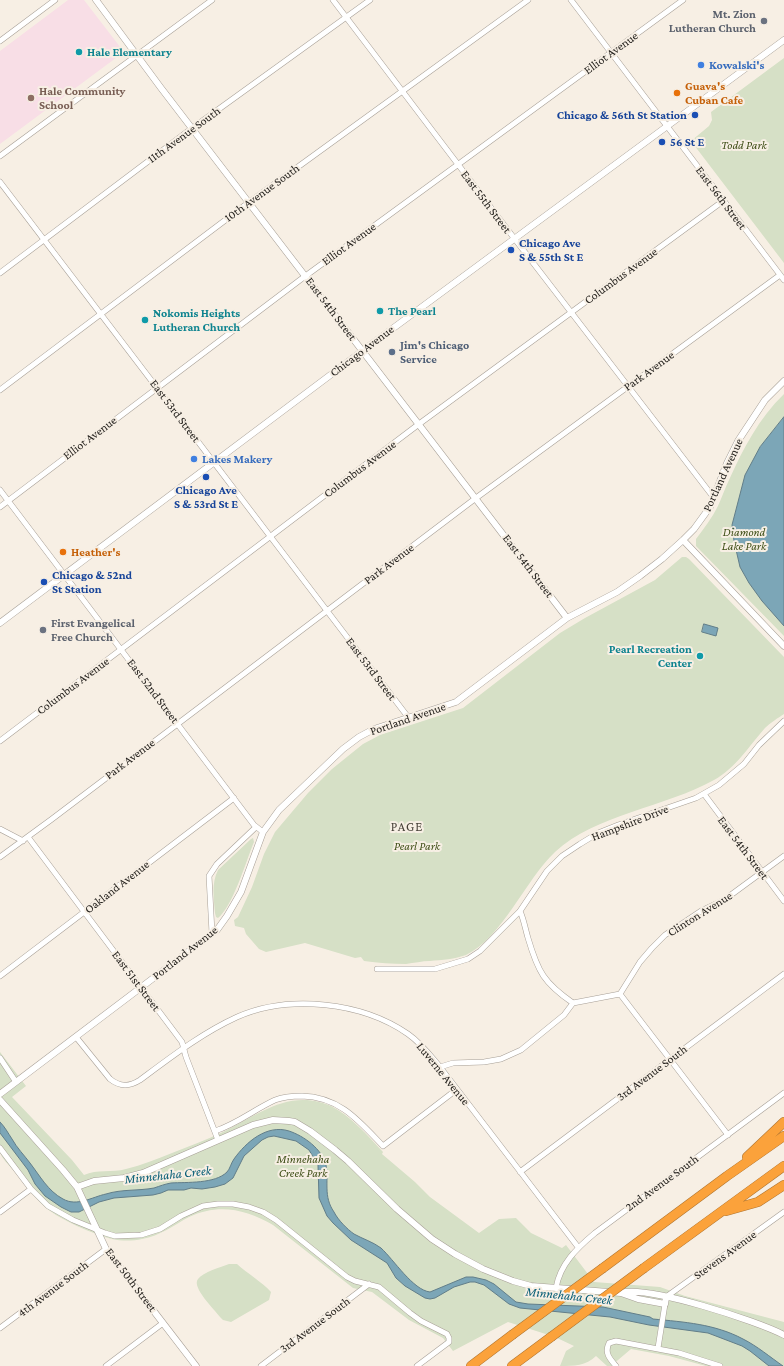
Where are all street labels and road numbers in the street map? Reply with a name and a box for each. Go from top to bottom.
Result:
street label: Elliot Avenue [581,29,641,77]
street label: 11th Avenue South [145,104,223,166]
street label: 10th Avenue South [222,161,302,225]
street label: East 56th Street [693,164,749,232]
street label: East 55th Street [458,168,514,236]
street label: Elliot Avenue [319,220,379,268]
street label: Columbus Avenue [582,245,660,307]
street label: East 54th Street [303,274,359,344]
street label: Chicago Avenue [327,322,397,380]
street label: Park Avenue [621,348,677,394]
street label: East 53rd Street [147,377,203,445]
street label: Elliot Avenue [60,413,120,463]
street label: Portland Avenue [700,436,746,514]
street label: Columbus Avenue [321,437,399,501]
street label: East 54th Street [500,531,556,601]
street label: Park Avenue [361,541,417,587]
street label: East 53rd Street [343,635,399,703]
street label: Columbus Avenue [34,654,112,718]
street label: East 52nd Street [124,656,182,726]
street label: Portland Avenue [368,699,448,739]
street label: Park Avenue [102,736,158,782]
street label: Hampshire Drive [589,802,671,844]
street label: East 54th Street [715,813,771,883]
street label: Oakland Avenue [82,857,152,917]
street label: Clinton Avenue [665,888,735,940]
street label: Portland Avenue [149,923,221,983]
street label: East 51st Street [109,948,163,1014]
street label: Luverne Avenue [413,1040,473,1108]
street label: 3rd Avenue South [614,1042,690,1104]
street label: 2nd Avenue South [623,1152,701,1214]
street label: Stevens Avenue [691,1227,759,1283]
street label: East 50th Street [102,1245,160,1315]
street label: 4th Avenue South [15,1258,91,1320]
street label: 3rd Avenue South [277,1294,353,1356]

